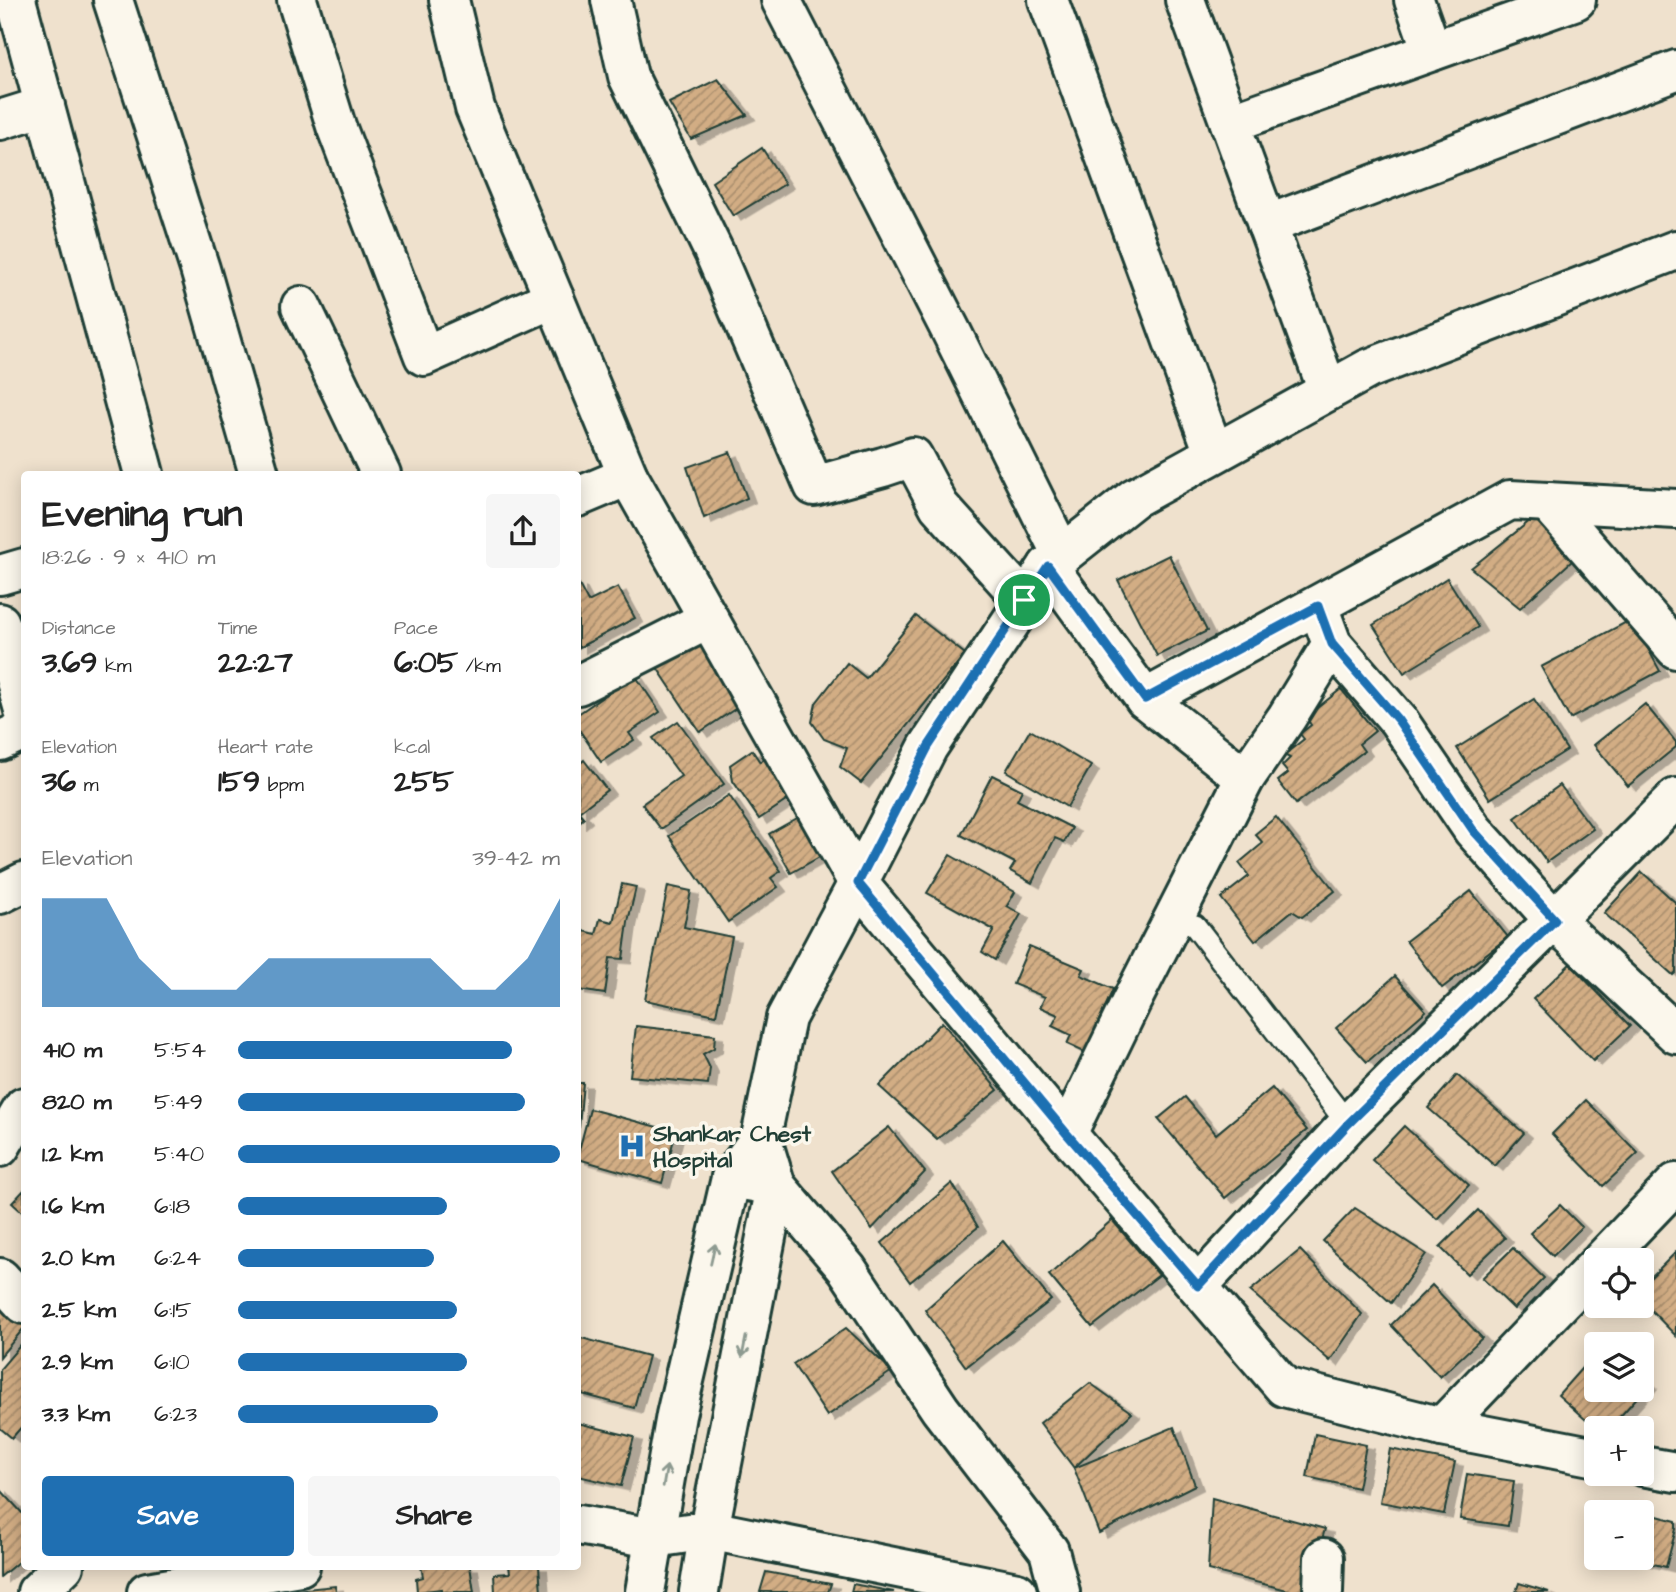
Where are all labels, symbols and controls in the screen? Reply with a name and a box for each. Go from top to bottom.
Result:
text: Evening run [42,489,243,541]
button: share [486,494,560,568]
text: 18:26 · 9 × 410 m [42,541,216,573]
pin [994,570,1054,630]
icon: arrive [1005,581,1043,619]
text: Distance [42,615,116,642]
text: Time [218,615,258,642]
text: Pace [394,615,438,642]
text: 3.69 [42,642,97,684]
text: 22:27 [218,642,293,684]
text: 6:05 [394,642,458,684]
text: km [97,653,131,680]
text: /km [458,653,501,680]
text: Elevation [42,734,117,761]
text: Heart rate [218,734,313,761]
text: kcal [394,734,430,761]
text: 36 [42,761,76,803]
text: 159 [218,761,260,803]
text: 255 [394,761,454,803]
text: m [76,772,98,799]
text: bpm [260,772,304,799]
text: Elevation [42,842,133,874]
text: 39–42 m [472,842,560,874]
text: 410 m [42,1034,102,1066]
text: 5:54 [154,1034,206,1066]
text: 820 m [42,1086,112,1118]
text: 5:49 [154,1086,203,1118]
place label: Shankar Chest Hospital [652,1118,812,1176]
hospital icon: Shankar Chest Hospital [617,1131,647,1161]
text: 1.2 km [42,1138,103,1170]
text: 5:40 [154,1138,204,1170]
text: 1.6 km [42,1190,104,1222]
text: 6:18 [154,1190,190,1222]
text: 2.0 km [42,1242,114,1274]
text: 6:24 [154,1242,201,1274]
one-way arrow [707,1243,721,1266]
map controls [1584,1248,1654,1570]
button: locate [1584,1248,1654,1318]
text: 2.5 km [42,1294,116,1326]
text: 6:15 [154,1294,192,1326]
button: layers [1584,1332,1654,1402]
one-way arrow [737,1335,751,1358]
text: 2.9 km [42,1346,113,1378]
text: 6:10 [154,1346,190,1378]
text: 3.3 km [42,1398,110,1430]
text: 6:23 [154,1398,197,1430]
button: + [1584,1416,1654,1486]
one-way arrow [659,1466,672,1488]
button: Save [42,1476,294,1556]
button: Share [308,1476,560,1556]
button: − [1584,1500,1654,1570]

